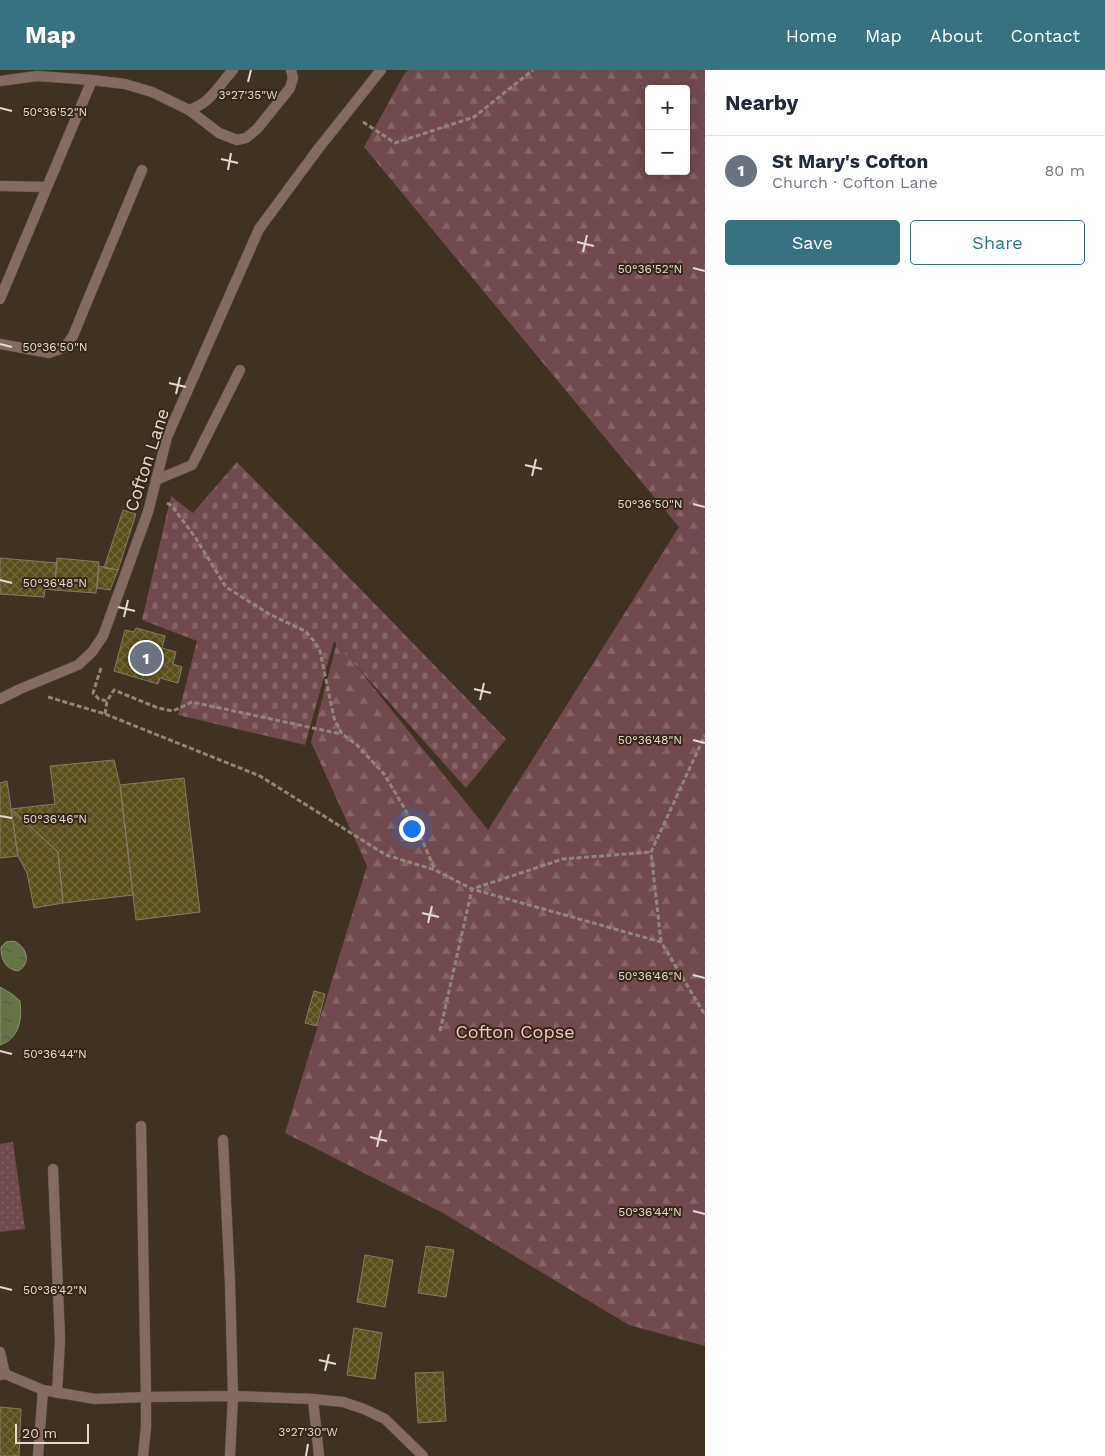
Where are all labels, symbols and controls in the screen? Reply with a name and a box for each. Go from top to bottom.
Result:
text: Map [25,21,76,49]
text: Home [786,25,837,46]
text: Map [865,25,902,46]
text: About [930,25,982,46]
text: Contact [1010,25,1080,46]
map controls [645,85,690,175]
button: + [645,85,690,130]
text: 3°27'35"W [218,88,278,102]
text: Nearby [725,90,798,115]
text: 50°36'52"N [23,105,87,119]
button: − [645,130,690,175]
text: St Mary's Cofton [772,150,928,173]
text: 1 [738,161,744,180]
text: 80 m [1044,161,1085,180]
text: Church · Cofton Lane [772,173,938,192]
button: Save [725,220,900,265]
button: Share [910,220,1085,265]
text: 50°36'52"N [618,262,682,276]
text: 50°36'50"N [22,340,88,354]
street label: Cofton Lane [120,406,173,514]
text: 50°36'50"N [617,497,683,511]
text: 50°36'48"N [23,576,87,590]
pin: 1 [130,639,162,677]
text: 50°36'48"N [618,733,682,747]
text: 50°36'46"N [23,812,87,826]
your location [399,816,425,842]
text: 50°36'46"N [618,969,682,983]
park label: Cofton Copse [455,1021,575,1042]
text: 50°36'44"N [23,1047,87,1061]
text: 50°36'44"N [618,1205,682,1219]
text: 50°36'42"N [23,1283,87,1297]
scale bar [15,1421,89,1444]
text: 20 m [22,1425,57,1441]
text: 3°27'30"W [278,1425,338,1439]

